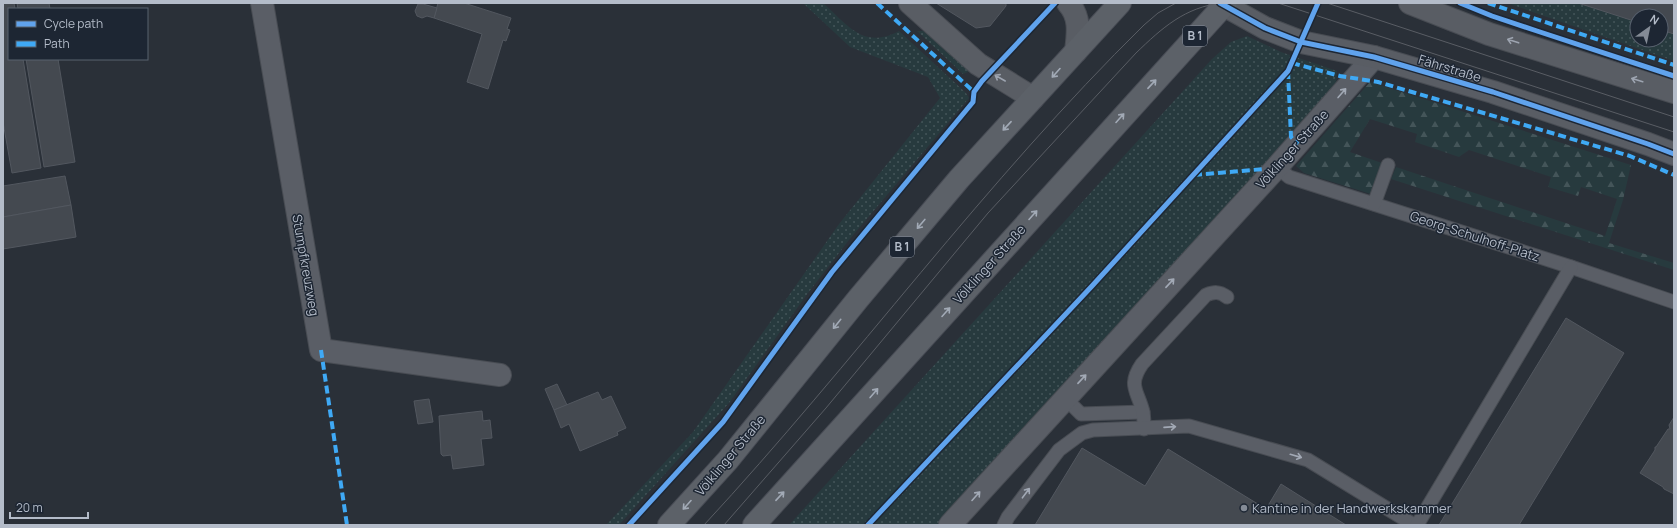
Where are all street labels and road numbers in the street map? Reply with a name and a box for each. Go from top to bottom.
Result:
road number: B 1 [1183,26,1207,46]
street label: Fährstraße [1416,50,1484,86]
street label: Völklinger Straße [1252,105,1333,193]
street label: Georg-Schulhoff-Platz [1408,207,1542,266]
street label: Stumpfkreuzweg [288,213,324,317]
street label: Völklinger Straße [949,220,1030,308]
road number: B 1 [890,237,914,257]
street label: Völklinger Straße [691,410,770,499]

